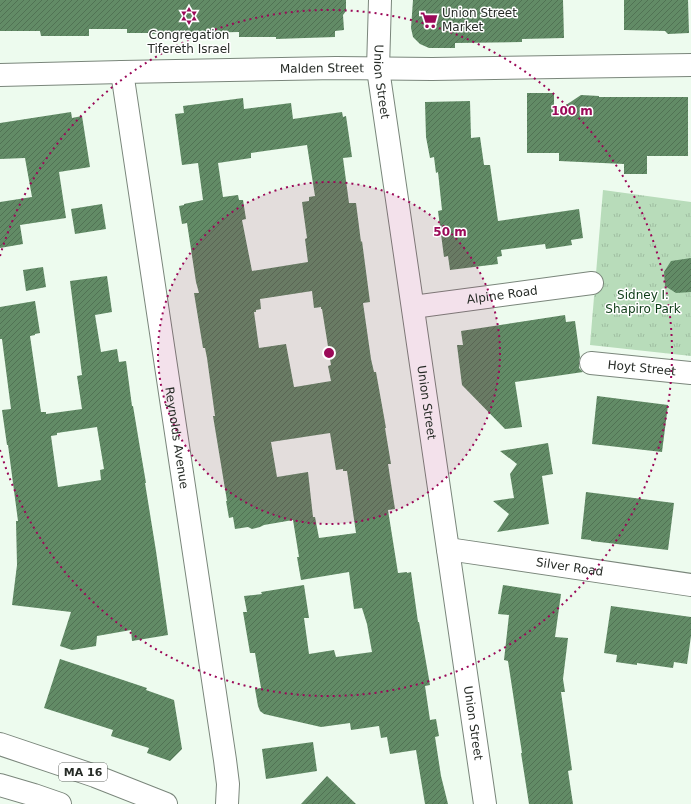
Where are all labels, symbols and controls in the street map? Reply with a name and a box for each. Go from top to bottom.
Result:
synagogue icon: Congregation Tifereth Israel [179,6,199,26]
place label: Union Street Market [442,6,517,34]
supermarket icon: Union Street Market [419,10,439,30]
place label: Congregation Tifereth Israel [147,28,230,56]
street label: Union Street [371,44,392,120]
street label: Malden Street [280,61,364,76]
text: 100 m [551,104,593,118]
text: 50 m [433,225,467,239]
street label: Alpine Road [466,283,539,307]
park label: Sidney I. Shapiro Park [605,288,681,316]
centre of rings [322,346,336,360]
street label: Hoyt Street [607,358,677,378]
street label: Union Street [414,364,439,441]
street label: Reynolds Avenue [162,386,191,490]
street label: Silver Road [535,555,604,579]
street label: Union Street [461,685,486,761]
road number: MA 16 [59,763,107,781]

